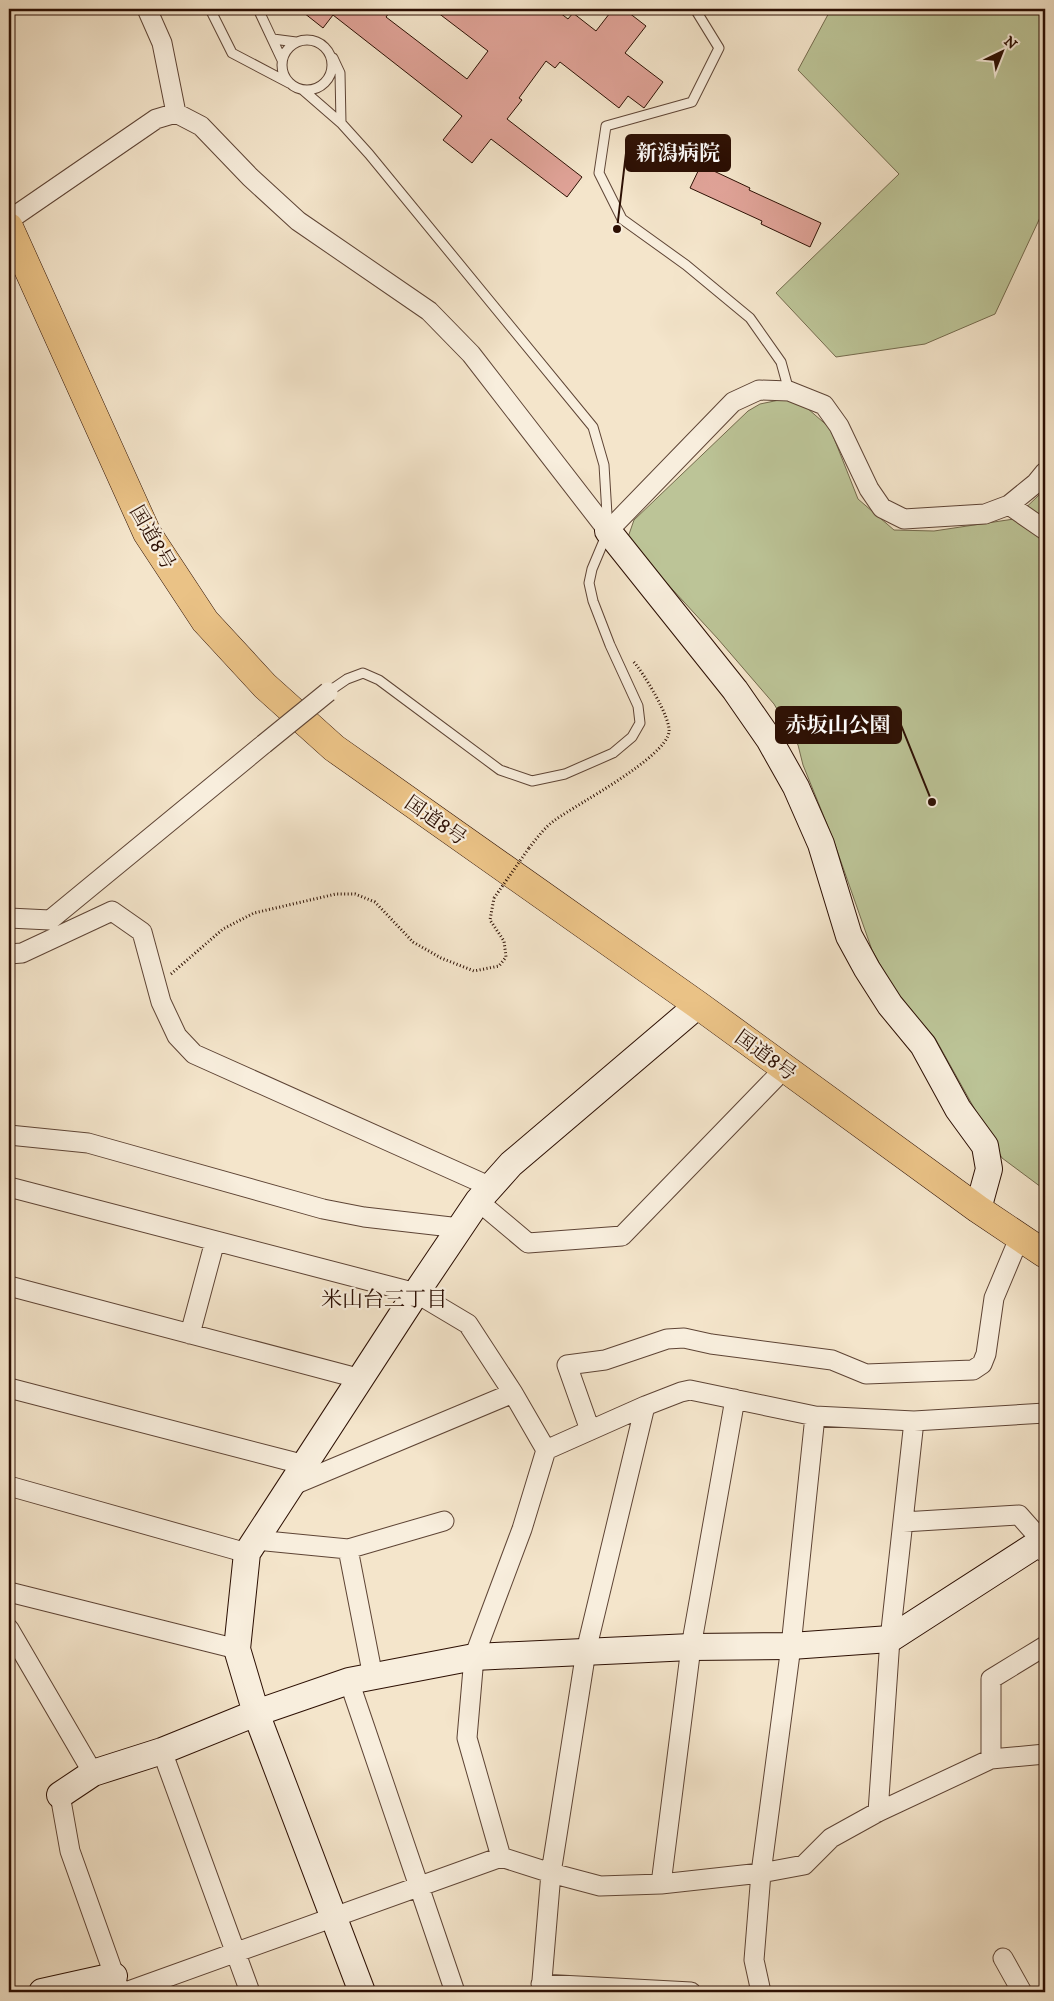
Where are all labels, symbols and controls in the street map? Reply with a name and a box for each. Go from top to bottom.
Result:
north arrow [976,28,1026,78]
text: N [1000,33,1021,54]
callout: 新潟病院 [626,135,730,171]
text: 新潟病院 [636,141,720,167]
street label: 国道8号 [123,501,180,574]
callout: 赤坂山公園 [776,707,901,743]
text: 赤坂山公園 [786,713,891,739]
street label: 国道8号 [399,791,471,852]
street label: 国道8号 [729,1026,801,1087]
district label: 米山台三丁目 [321,1287,447,1313]

